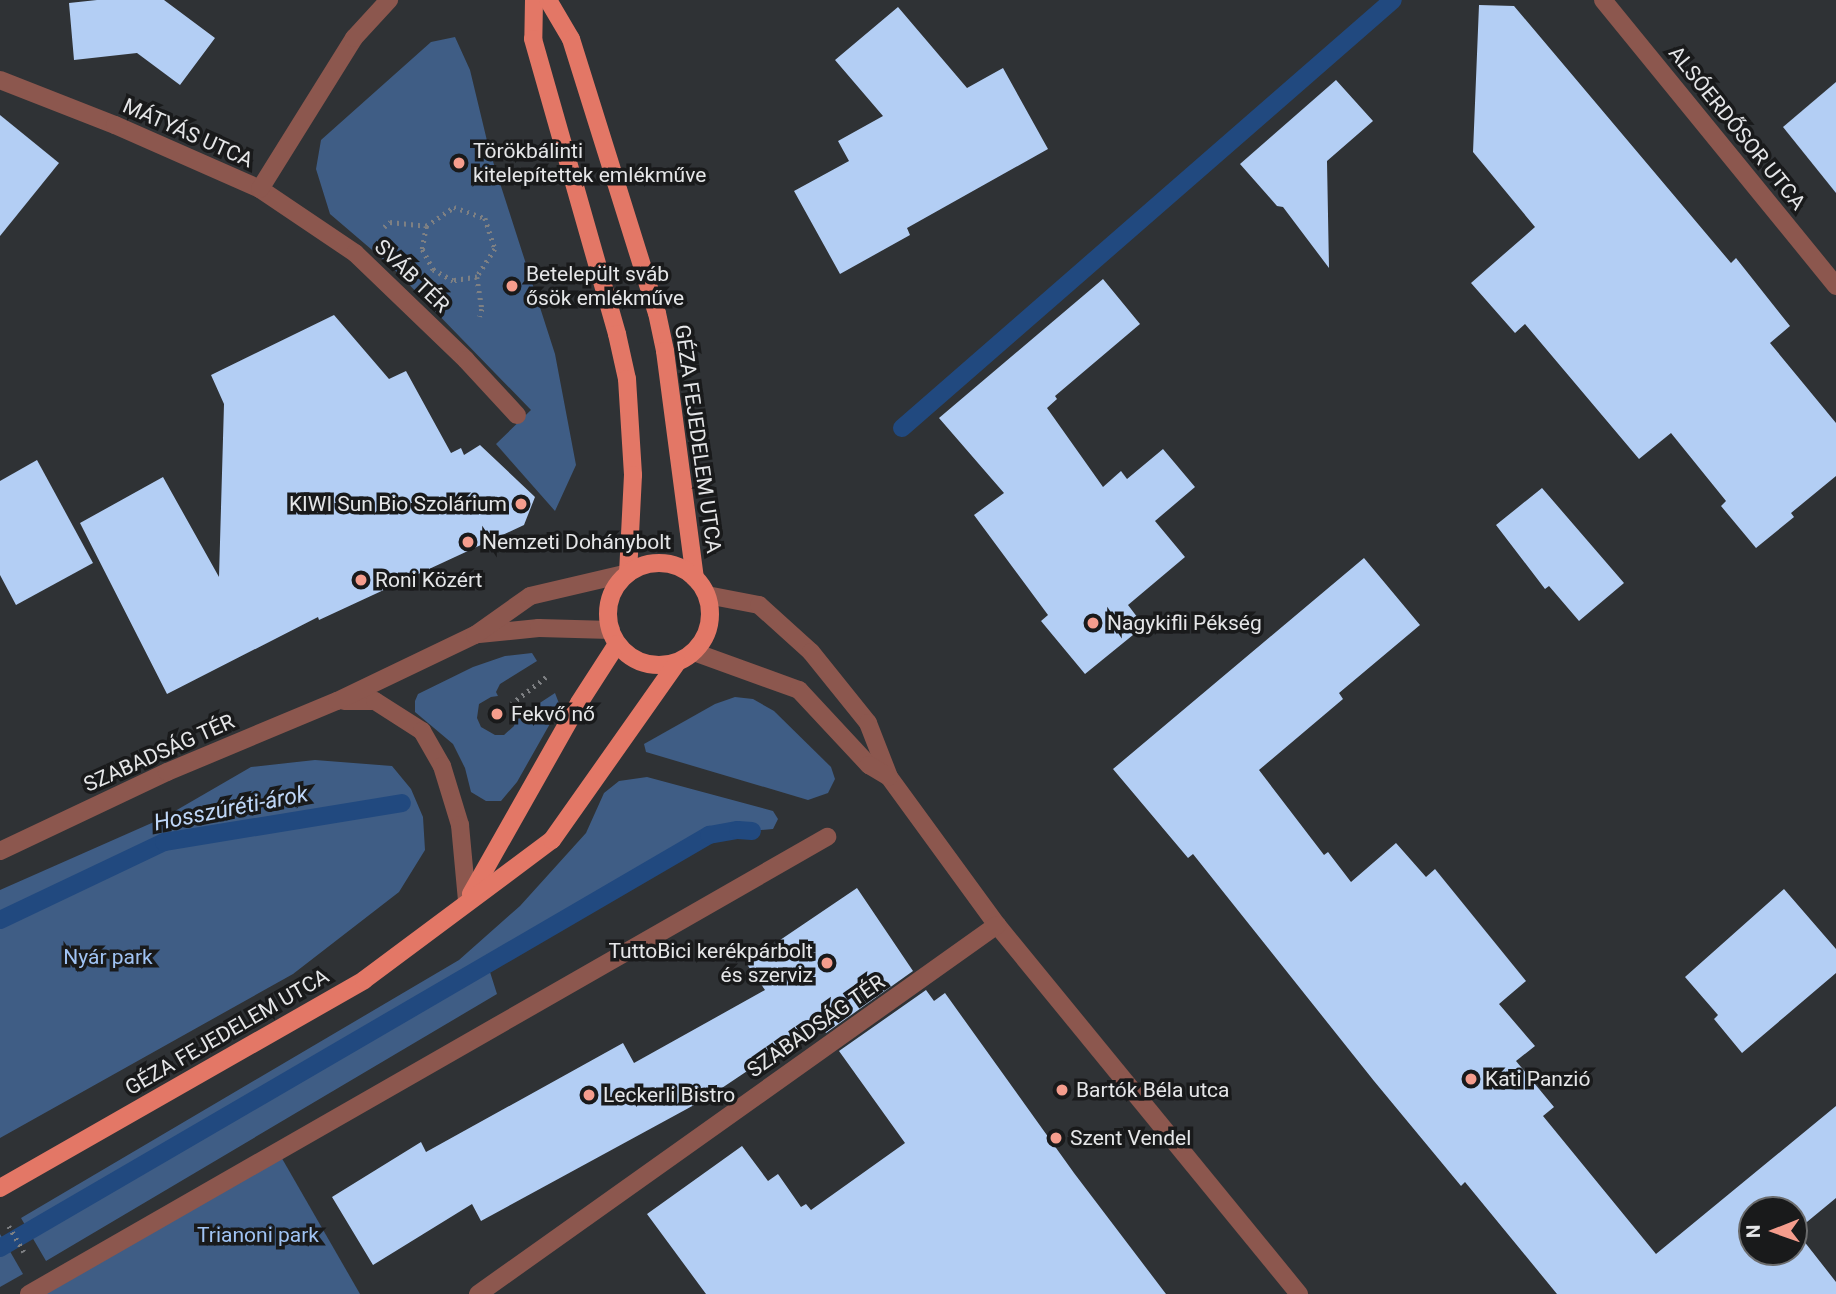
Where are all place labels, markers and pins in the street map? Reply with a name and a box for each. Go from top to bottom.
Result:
place label: Törökbálinti kitelepítettek emlékműve [473,138,706,188]
marker: Törökbálinti kitelepítettek emlékműve [451,155,467,171]
place label: Betelepült sváb ősök emlékműve [526,261,684,311]
marker: Betelepült sváb ősök emlékműve [504,278,520,294]
place label: KIWI Sun Bio Szolárium [289,491,507,517]
marker: KIWI Sun Bio Szolárium [513,496,529,512]
place label: Nemzeti Dohánybolt [482,529,671,555]
marker: Nemzeti Dohánybolt [460,534,476,550]
place label: Roni Közért [375,567,482,593]
marker: Roni Közért [353,572,369,588]
place label: Nagykifli Pékség [1107,610,1262,636]
marker: Nagykifli Pékség [1085,615,1101,631]
place label: Fekvő nő [511,701,595,727]
marker: Fekvő nő [489,706,505,722]
place label: TuttoBici kerékpárbolt és szerviz [609,938,813,988]
marker: TuttoBici kerékpárbolt és szerviz [819,955,835,971]
place label: Kati Panzió [1485,1066,1590,1092]
marker: Kati Panzió [1463,1071,1479,1087]
place label: Bartók Béla utca [1076,1077,1229,1103]
place label: Leckerli Bistro [603,1082,735,1108]
marker: Bartók Béla utca [1054,1082,1070,1098]
marker: Leckerli Bistro [581,1087,597,1103]
place label: Szent Vendel [1070,1125,1191,1151]
marker: Szent Vendel [1048,1130,1064,1146]

